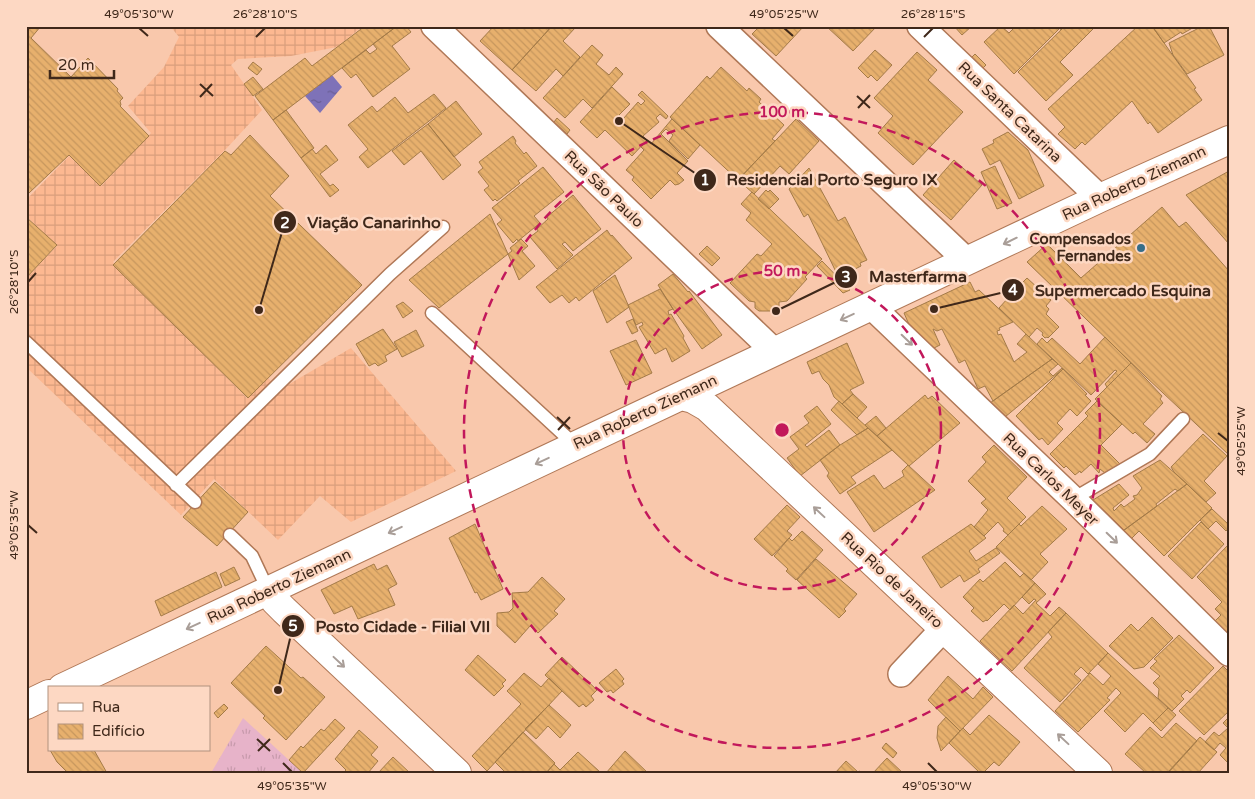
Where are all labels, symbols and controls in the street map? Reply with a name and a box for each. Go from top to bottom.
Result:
text: 49°05'30"W [104,7,174,21]
text: 26°28'10"S [233,7,297,21]
text: 49°05'25"W [749,7,819,21]
text: 26°28'15"S [901,7,965,21]
scale bar [50,48,114,80]
text: 20 m [58,56,95,74]
street label: Rua Santa Catarina [955,58,1065,166]
text: 100 m [759,103,805,121]
street label: Rua Roberto Ziemann [1059,142,1209,224]
street label: Rua São Paulo [561,147,647,231]
callout: Residencial Porto Seguro IX [692,164,948,195]
text: Residencial Porto Seguro IX [727,170,938,190]
text: 1 [700,171,710,189]
callout: Viação Canarinho [273,207,451,238]
text: Viação Canarinho [307,213,441,233]
text: 2 [280,214,290,232]
place label: Compensados Fernandes [1029,230,1131,265]
one-way arrow [1003,236,1018,246]
marker: Compensados Fernandes [1135,242,1147,254]
text: 26°28'10"S [7,250,21,314]
callout: Masterfarma [834,261,977,292]
text: 50 m [764,262,800,280]
text: Masterfarma [869,267,967,287]
text: 3 [841,268,851,286]
callout: Supermercado Esquina [1000,274,1221,305]
text: 4 [1008,281,1018,299]
text: Supermercado Esquina [1035,281,1211,301]
one-way arrow [840,313,855,323]
one-way arrow [900,334,913,346]
street label: Rua Roberto Ziemann [570,371,720,453]
text: 49°05'25"W [1234,406,1248,476]
centre of rings [773,421,791,439]
street label: Rua Carlos Meyer [1000,429,1103,529]
one-way arrow [535,457,550,466]
text: 49°05'35"W [7,490,21,560]
one-way arrow [812,506,825,518]
one-way arrow [388,526,403,536]
street label: Rua Rio de Janeiro [837,528,947,632]
one-way arrow [1106,532,1118,544]
street label: Rua Roberto Ziemann [204,545,354,627]
callout: Posto Cidade - Filial VII [280,611,500,642]
text: 5 [288,617,298,635]
text: Posto Cidade - Filial VII [316,617,490,637]
one-way arrow [186,622,201,632]
one-way arrow [333,656,346,668]
legend [48,686,210,752]
text: Rua [92,698,120,716]
text: Edifício [92,722,145,740]
one-way arrow [1056,733,1069,745]
text: 49°05'35"W [257,779,327,793]
text: 49°05'30"W [902,779,972,793]

